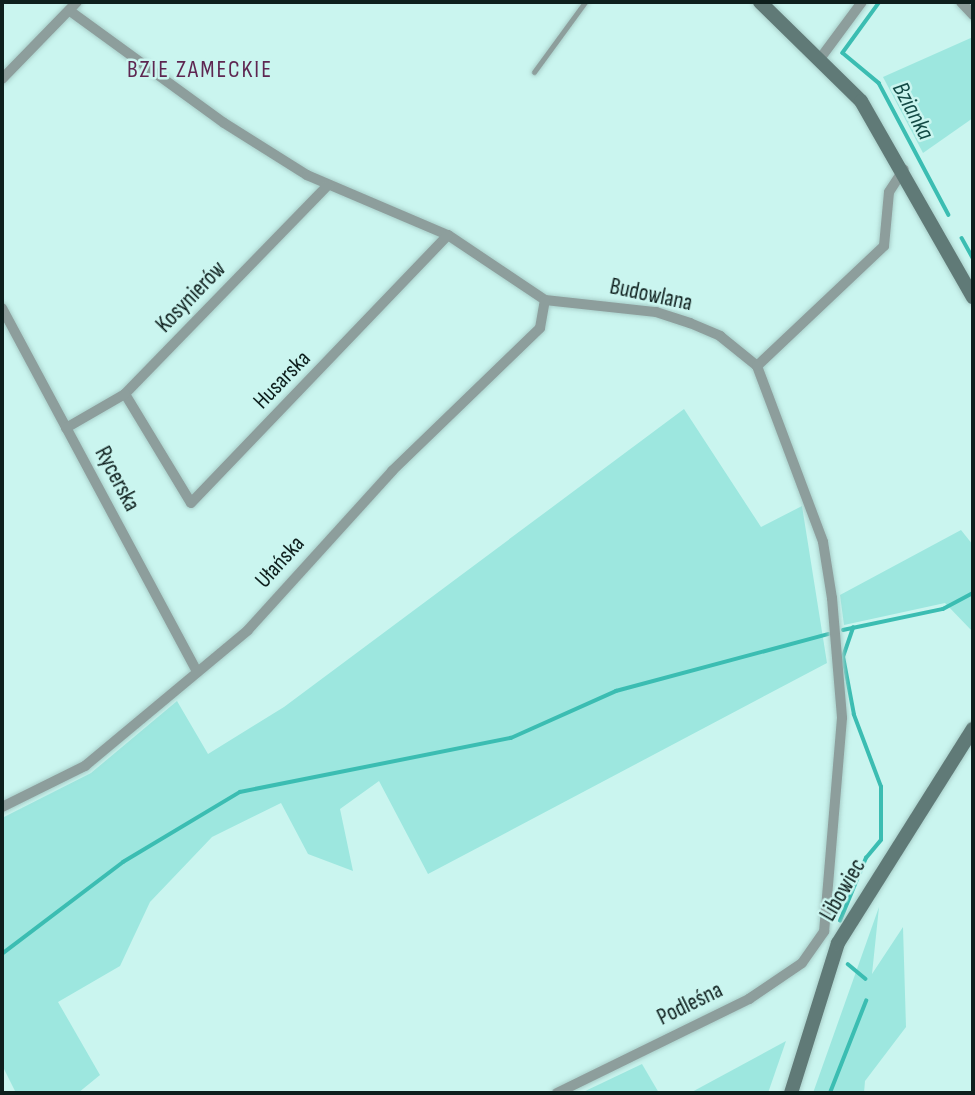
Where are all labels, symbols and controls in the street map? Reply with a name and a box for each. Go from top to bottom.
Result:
district label: BZIE ZAMECKIE [129,56,271,84]
water label: Bzianka [886,77,940,145]
street label: Kosynierów [150,256,232,338]
street label: Budowlana [607,273,695,317]
street label: Husarska [248,345,316,415]
street label: Rycerska [89,442,145,516]
street label: Ułańska [250,530,310,594]
street label: Libowiec [814,854,872,926]
street label: Podleśna [653,976,727,1032]

